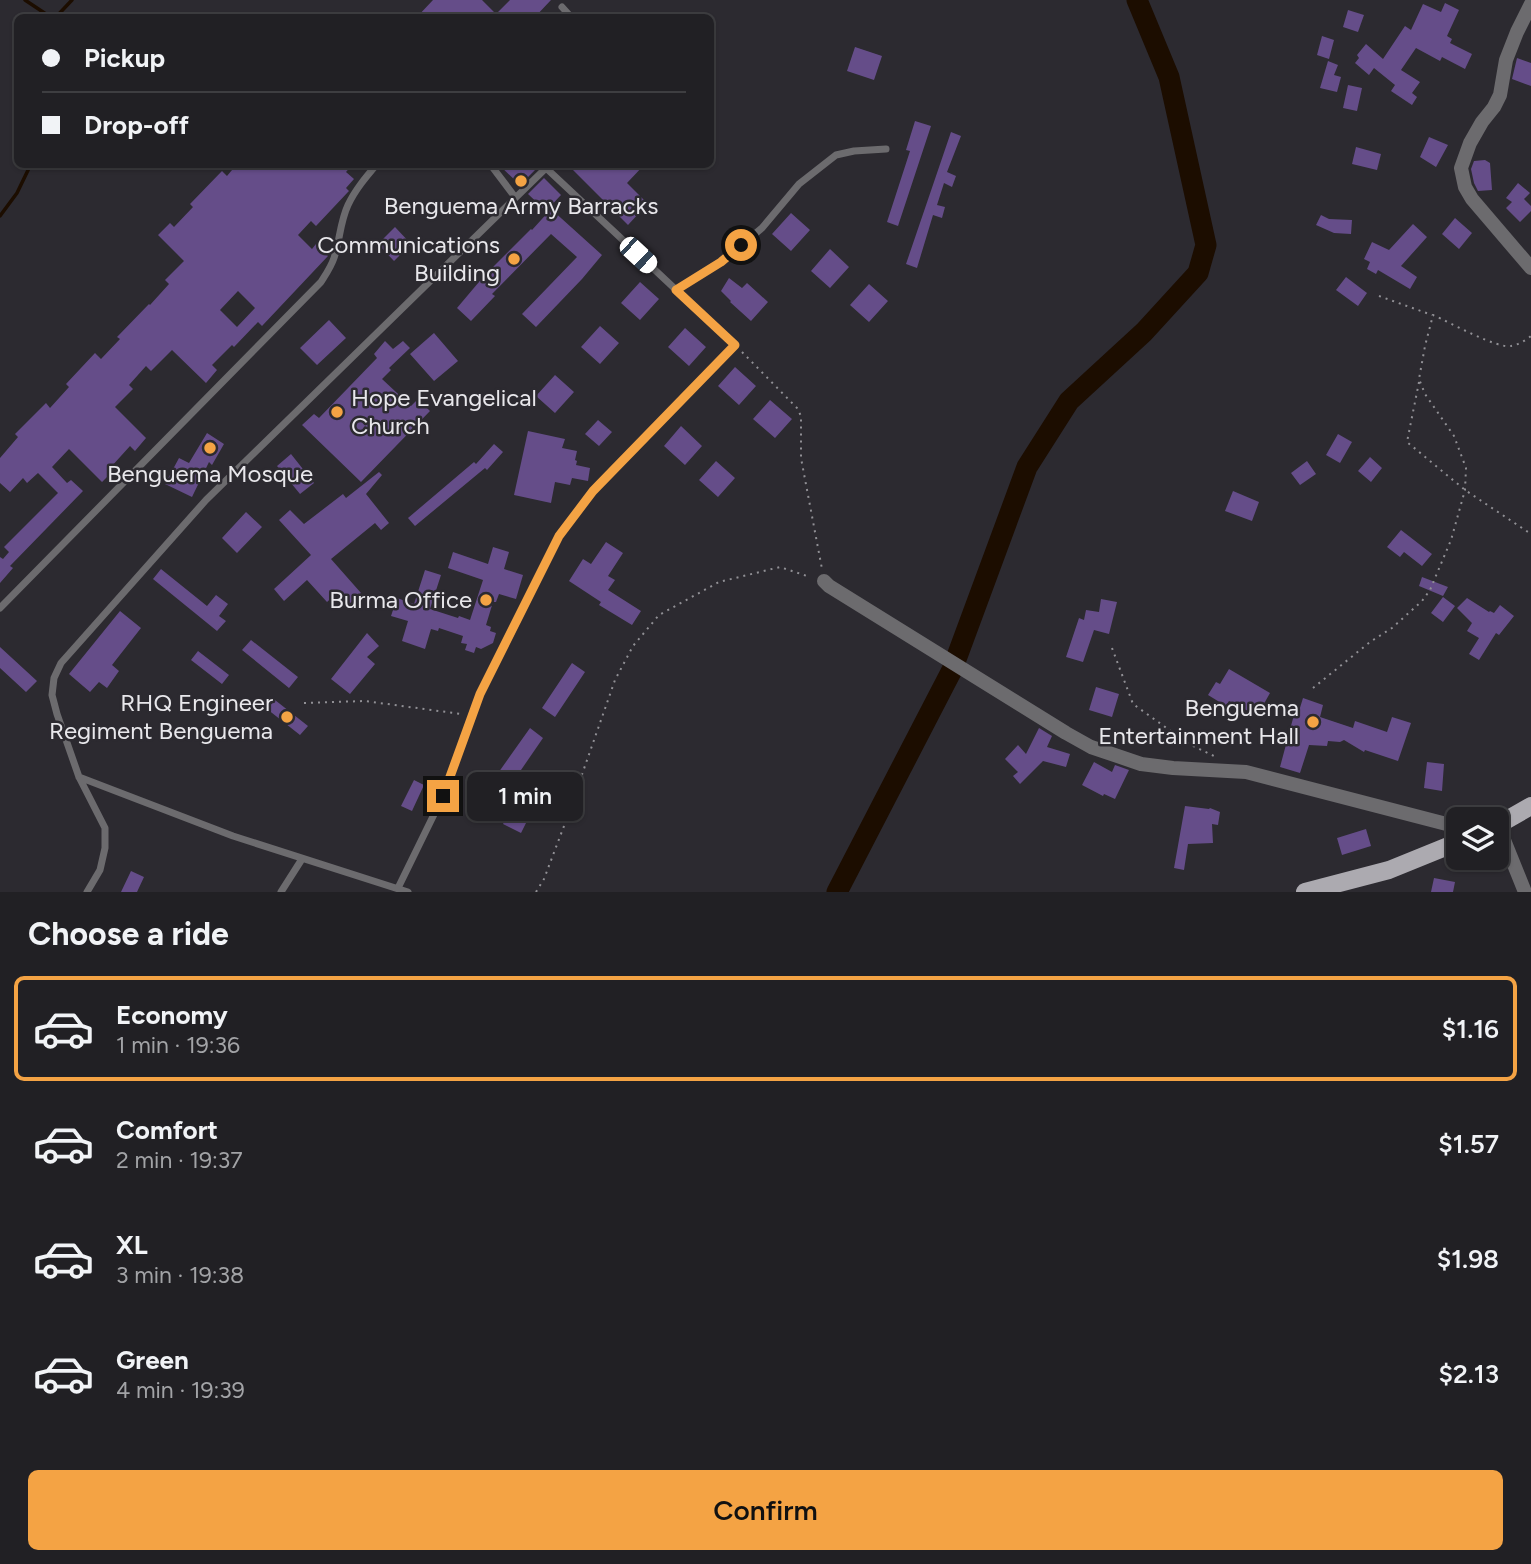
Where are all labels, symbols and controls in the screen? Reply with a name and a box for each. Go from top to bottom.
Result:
text: Pickup [84,42,165,74]
text: Drop-off [84,109,189,141]
marker: Benguema Army Barracks [513,173,529,189]
place label: Benguema Army Barracks [384,191,658,220]
route start [725,229,757,261]
place label: Communications Building [317,230,500,287]
car [616,233,661,277]
marker: Communications Building [506,251,522,267]
place label: Hope Evangelical Church [351,383,537,440]
marker: Hope Evangelical Church [329,404,345,420]
marker: Benguema Mosque [202,440,218,456]
place label: Benguema Mosque [107,459,313,488]
place label: Burma Office [329,585,472,614]
marker: Burma Office [478,592,494,608]
place label: RHQ Engineer Regiment Benguema [49,688,273,745]
place label: Benguema Entertainment Hall [1098,693,1299,750]
marker: RHQ Engineer Regiment Benguema [279,709,295,725]
marker: Benguema Entertainment Hall [1305,714,1321,730]
callout: 1 min [467,772,583,820]
route end [427,780,459,812]
text: 1 min [498,782,552,810]
map controls [1446,807,1509,870]
button: layers [1446,807,1509,870]
text: Choose a ride [28,915,229,953]
icon: car [32,997,95,1060]
text: Economy [116,999,228,1031]
text: $1.16 [1442,1013,1499,1045]
text: 1 min · 19:36 [116,1031,240,1059]
icon: car [32,1112,95,1175]
text: Comfort [116,1114,218,1146]
text: $1.57 [1438,1128,1499,1160]
text: 2 min · 19:37 [116,1146,243,1174]
icon: car [32,1227,95,1290]
text: XL [116,1229,148,1261]
text: $1.98 [1437,1243,1499,1275]
text: 3 min · 19:38 [116,1261,244,1289]
icon: car [32,1342,95,1405]
text: Green [116,1344,189,1376]
text: $2.13 [1438,1358,1499,1390]
text: 4 min · 19:39 [116,1376,245,1404]
button: Confirm [28,1470,1503,1550]

